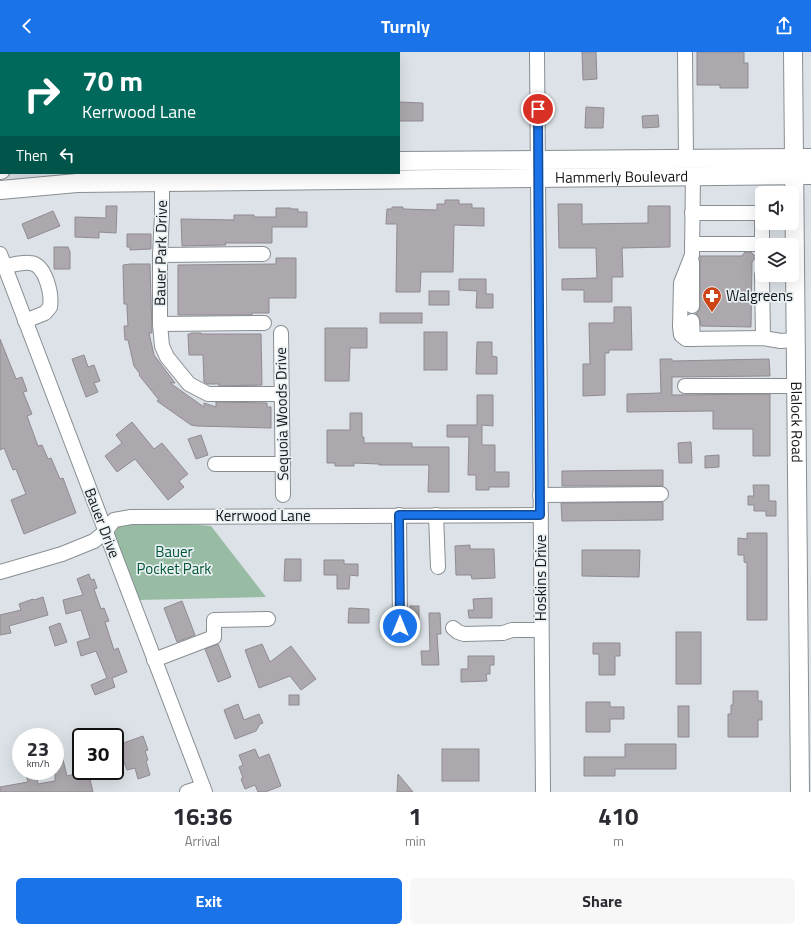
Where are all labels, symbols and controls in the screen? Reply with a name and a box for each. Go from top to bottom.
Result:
text: Turnly [381,13,430,40]
icon: back [16,15,38,37]
icon: share [773,15,795,37]
text: 70 m [82,59,143,102]
icon: right [16,68,68,120]
pin [521,92,555,126]
text: Kerrwood Lane [82,98,196,125]
icon: arrive [527,98,549,120]
text: Then [16,144,48,167]
icon: left [56,144,78,166]
street label: Hammerly Boulevard [555,164,688,189]
map controls [755,186,799,282]
button: sound [755,186,799,230]
street label: Bauer Park Drive [148,200,173,306]
button: layers [755,238,799,282]
place label: Walgreens [726,284,793,307]
pharmacy icon: Walgreens [701,285,723,313]
street label: Sequoia Woods Drive [269,347,294,481]
street label: Blalock Road [785,381,809,463]
street label: Bauer Drive [79,484,126,561]
street label: Kerrwood Lane [215,504,311,527]
street label: Hoskins Drive [529,535,552,621]
park label: Bauer Pocket Park [136,540,212,580]
position arrow [379,605,421,647]
speed limit sign: 30 [72,728,124,780]
text: 23 [27,733,49,764]
text: km/h [27,756,49,771]
text: 16:36 [173,798,232,834]
text: 1 [409,798,422,834]
text: 410 [598,798,638,834]
text: Arrival [185,831,220,851]
text: min [405,831,426,851]
text: m [613,831,624,851]
button: Exit [16,878,402,924]
button: Share [410,878,795,924]

